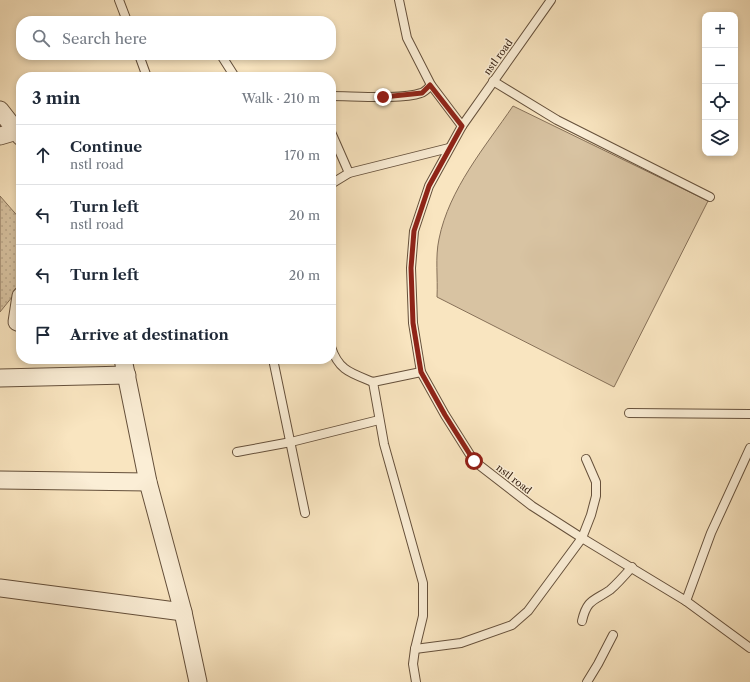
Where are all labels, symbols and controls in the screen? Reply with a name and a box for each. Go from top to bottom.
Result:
map controls [702,12,738,156]
button: + [702,12,738,48]
search box [16,16,336,60]
icon: search [30,27,52,49]
text: Search here [62,29,147,48]
street label: nstl road [481,36,515,78]
button: − [702,48,738,84]
button: locate [702,84,738,120]
text: 3 min [32,88,81,108]
route end [374,88,392,106]
text: Walk · 210 m [242,90,320,106]
button: layers [702,120,738,156]
text: Continue [70,137,142,156]
icon: ahead [32,144,54,166]
text: 170 m [284,147,320,163]
text: nstl road [70,156,124,172]
text: Turn left [70,197,139,216]
icon: left [32,204,54,226]
text: 20 m [289,207,320,223]
text: nstl road [70,216,124,232]
icon: left [32,264,54,286]
text: Turn left [70,265,139,284]
text: 20 m [289,267,320,283]
icon: arrive [32,324,54,346]
text: Arrive at destination [70,325,229,344]
route start [465,452,483,470]
street label: nstl road [494,461,534,497]

